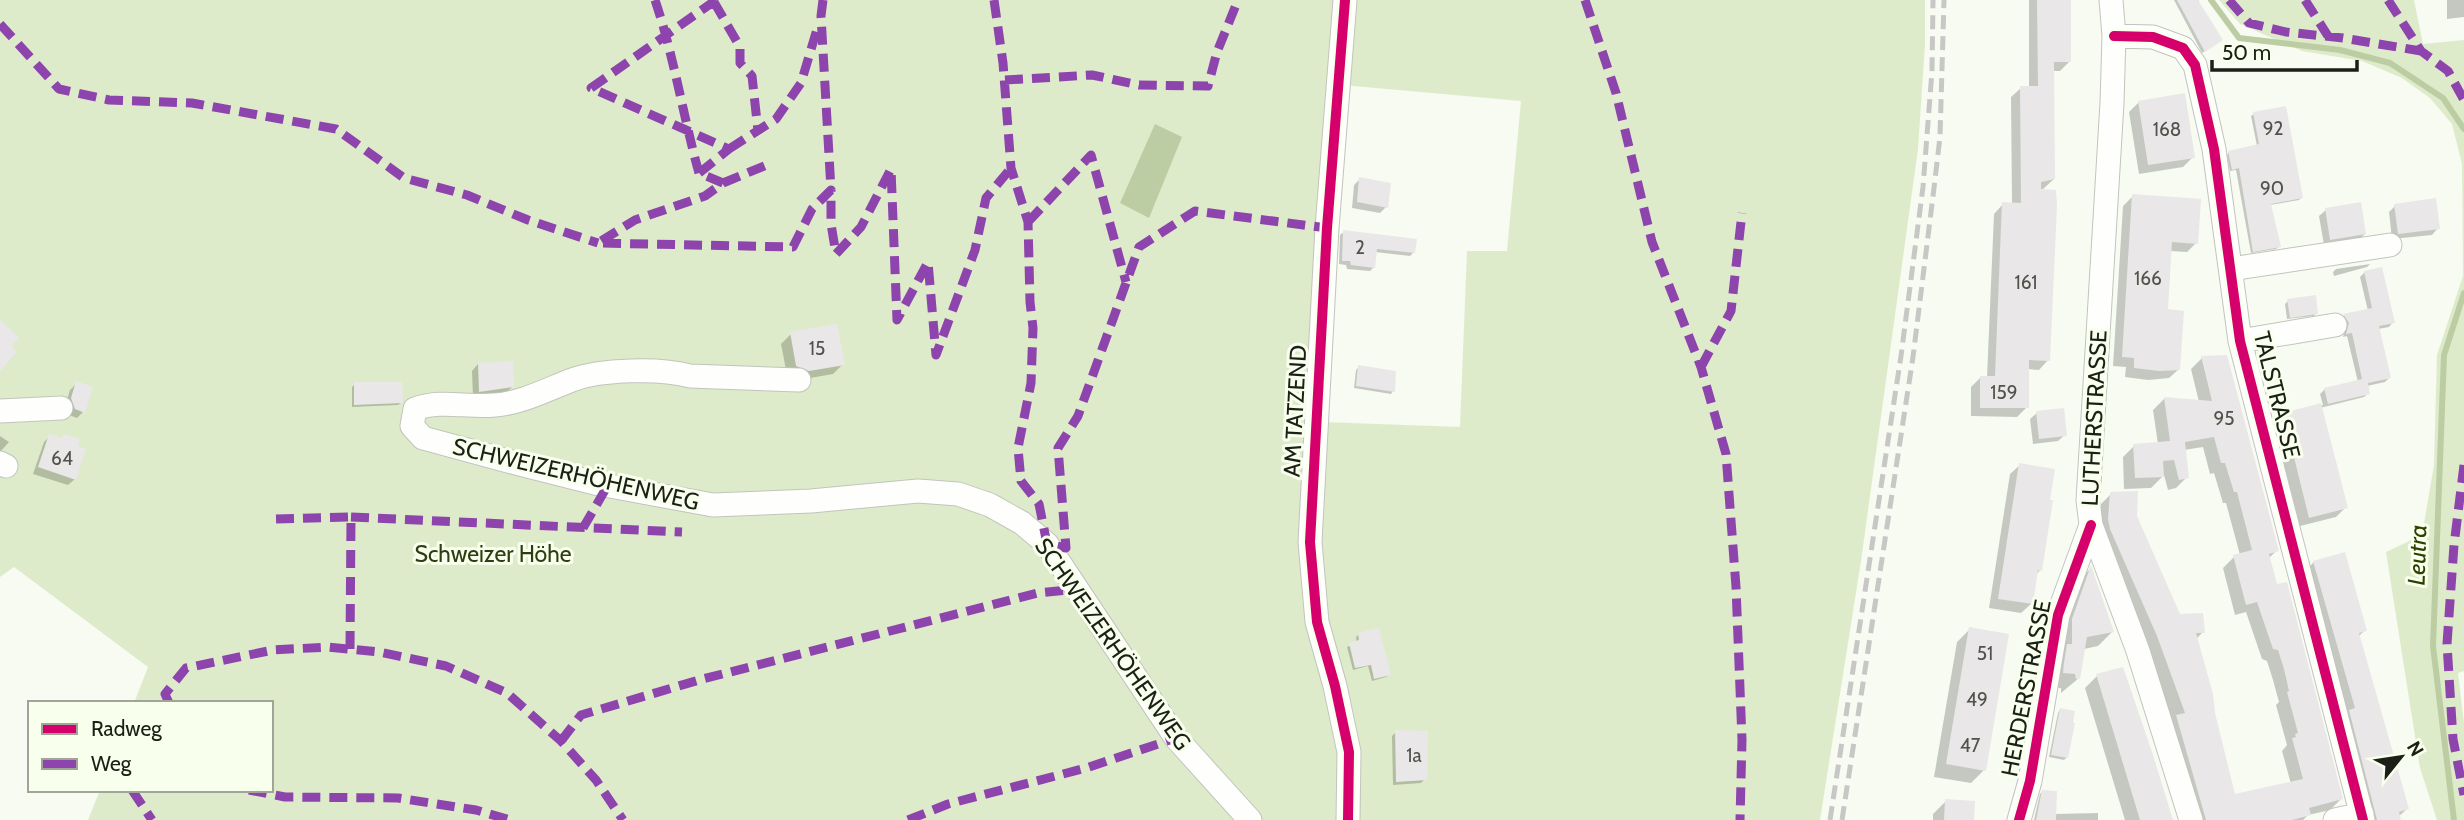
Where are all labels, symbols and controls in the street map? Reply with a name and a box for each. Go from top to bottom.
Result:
scale bar [2212,28,2357,72]
text: 50 m [2222,40,2271,65]
house number: 92 [2263,117,2283,140]
house number: 168 [2153,118,2181,141]
house number: 90 [2260,177,2284,200]
house number: 2 [1355,236,1365,259]
house number: 166 [2134,267,2162,290]
house number: 161 [2014,271,2038,294]
street label: LUTHERSTRASSE [2075,329,2113,507]
street label: TALSTRASSE [2248,329,2306,461]
house number: 15 [809,337,825,360]
street label: AM TATZEND [1278,344,1312,478]
house number: 159 [1990,381,2018,404]
house number: 95 [2213,407,2235,430]
street label: SCHWEIZERHÖHENWEG [450,432,702,516]
house number: 64 [51,447,73,470]
water label: Leutra [2401,524,2433,586]
street label: SCHWEIZERHÖHENWEG [1029,533,1197,755]
park label: Schweizer Höhe [415,540,572,568]
street label: HERDERSTRASSE [1995,597,2057,779]
house number: 51 [1977,642,1993,665]
house number: 49 [1966,688,1988,711]
legend [28,701,273,792]
text: Radweg [91,716,162,741]
north arrow [2366,722,2436,792]
house number: 47 [1960,734,1981,757]
text: N [2402,737,2429,760]
house number: 1a [1406,744,1422,767]
text: Weg [91,751,132,776]

